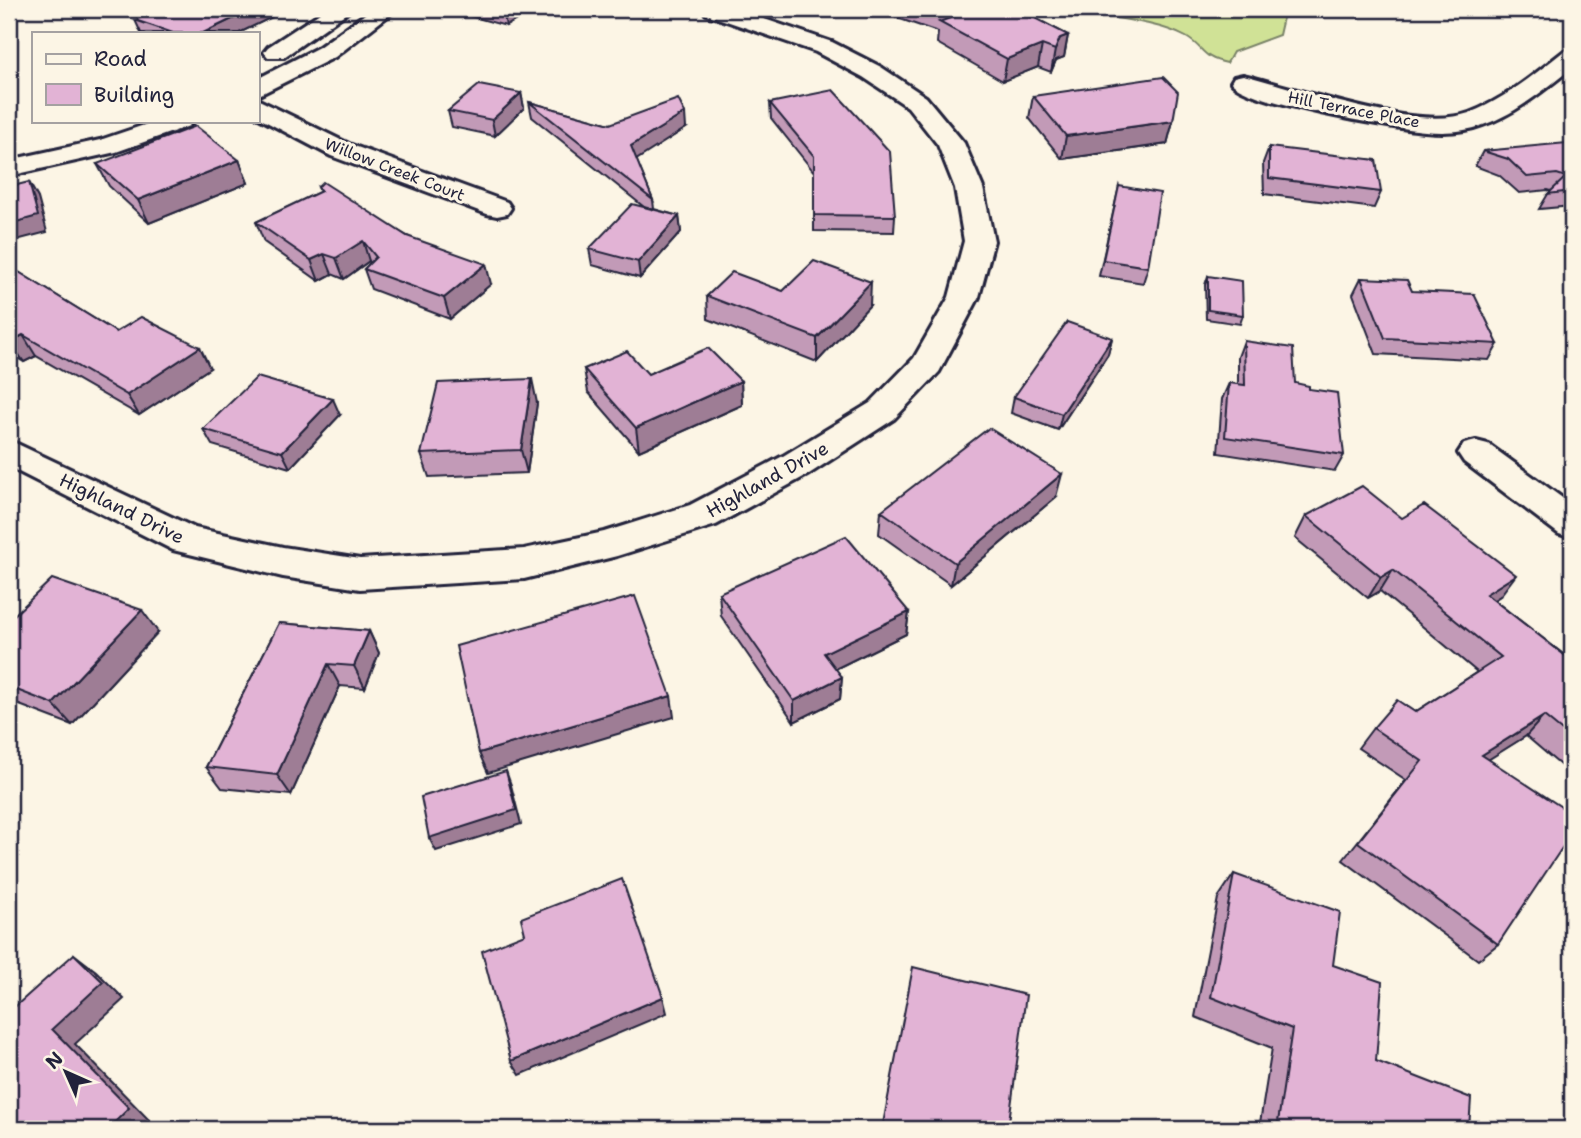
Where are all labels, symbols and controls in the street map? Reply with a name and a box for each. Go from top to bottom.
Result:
legend [32,32,259,122]
text: Road [94,45,147,73]
text: Building [94,81,174,109]
street label: Hill Terrace Place [1286,86,1422,133]
street label: Willow Creek Court [322,133,468,206]
street label: Highland Drive [702,435,833,523]
street label: Highland Drive [55,467,189,550]
north arrow [32,1036,102,1106]
text: N [40,1046,68,1074]

